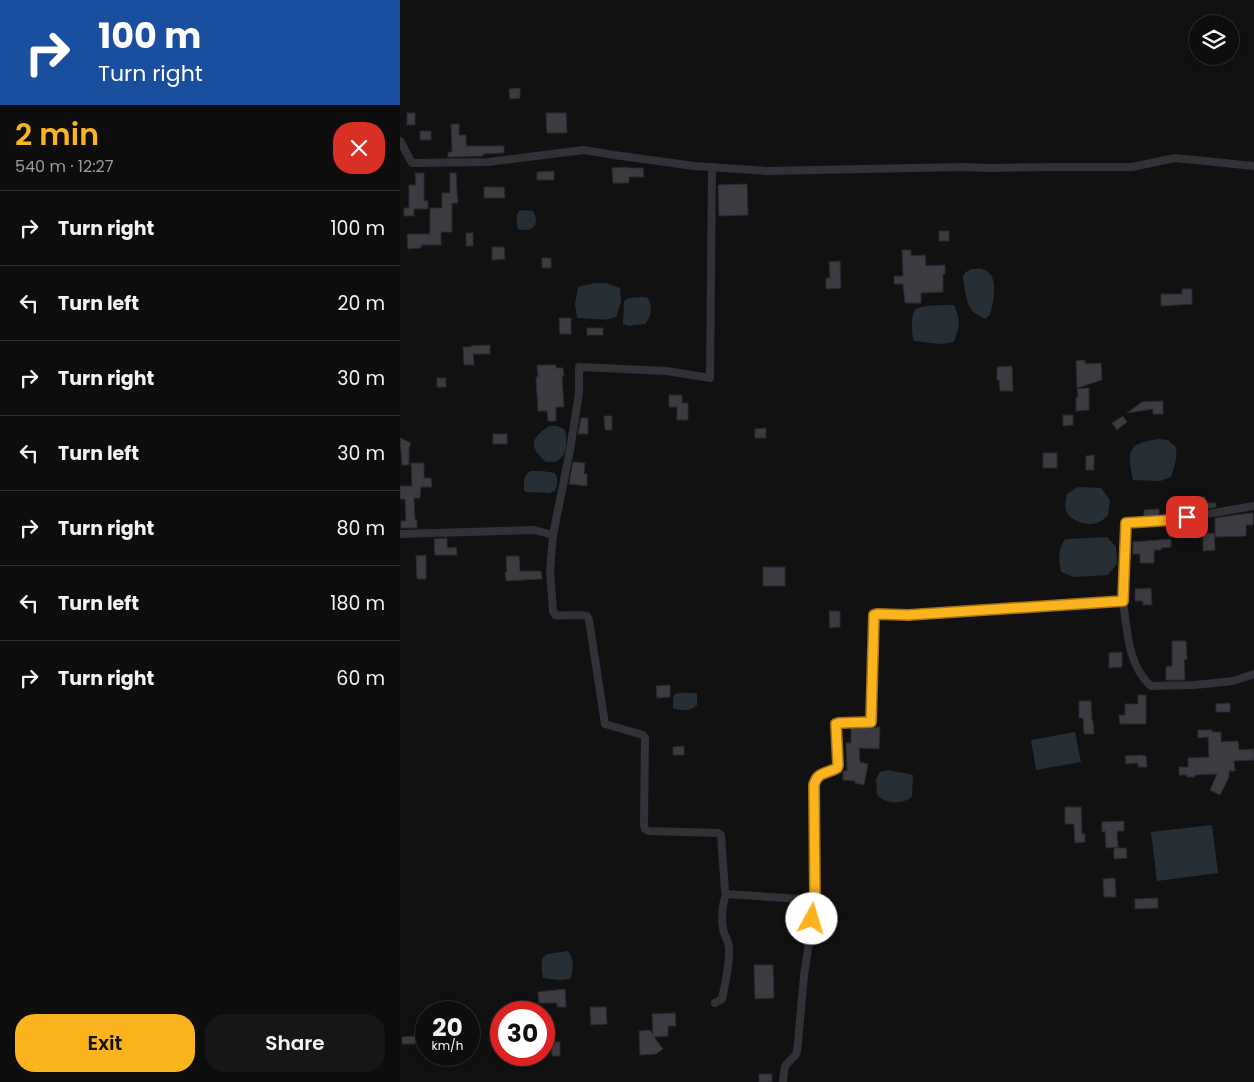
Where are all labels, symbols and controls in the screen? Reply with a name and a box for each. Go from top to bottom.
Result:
text: 100 m [98,11,201,60]
map controls [1189,15,1239,65]
button: layers [1189,15,1239,65]
icon: right [15,20,80,85]
text: Turn right [98,58,203,89]
text: 2 min [15,113,99,156]
button: close [333,122,385,174]
text: 540 m · 12:27 [15,155,114,178]
icon: right [15,214,43,242]
text: Turn right [58,215,154,242]
text: 100 m [330,215,385,242]
icon: left [15,289,43,317]
text: Turn left [58,290,139,317]
text: 20 m [337,290,385,317]
icon: right [15,364,43,392]
text: Turn right [58,365,154,392]
text: 30 m [337,365,385,392]
icon: left [15,439,43,467]
text: Turn left [58,440,139,467]
text: 30 m [337,440,385,467]
pin [1166,496,1208,538]
icon: arrive [1173,503,1201,531]
icon: right [15,514,43,542]
text: Turn right [58,515,154,542]
text: 80 m [336,515,385,542]
icon: left [15,589,43,617]
text: Turn left [58,590,139,617]
text: 180 m [330,590,385,617]
icon: right [15,664,43,692]
text: Turn right [58,665,154,692]
text: 60 m [336,665,385,692]
position arrow [785,892,837,944]
speed limit sign: 30 [490,1001,555,1066]
text: 20 [432,1010,463,1045]
button: Exit [15,1014,195,1072]
button: Share [205,1014,385,1072]
text: km/h [432,1037,463,1054]

